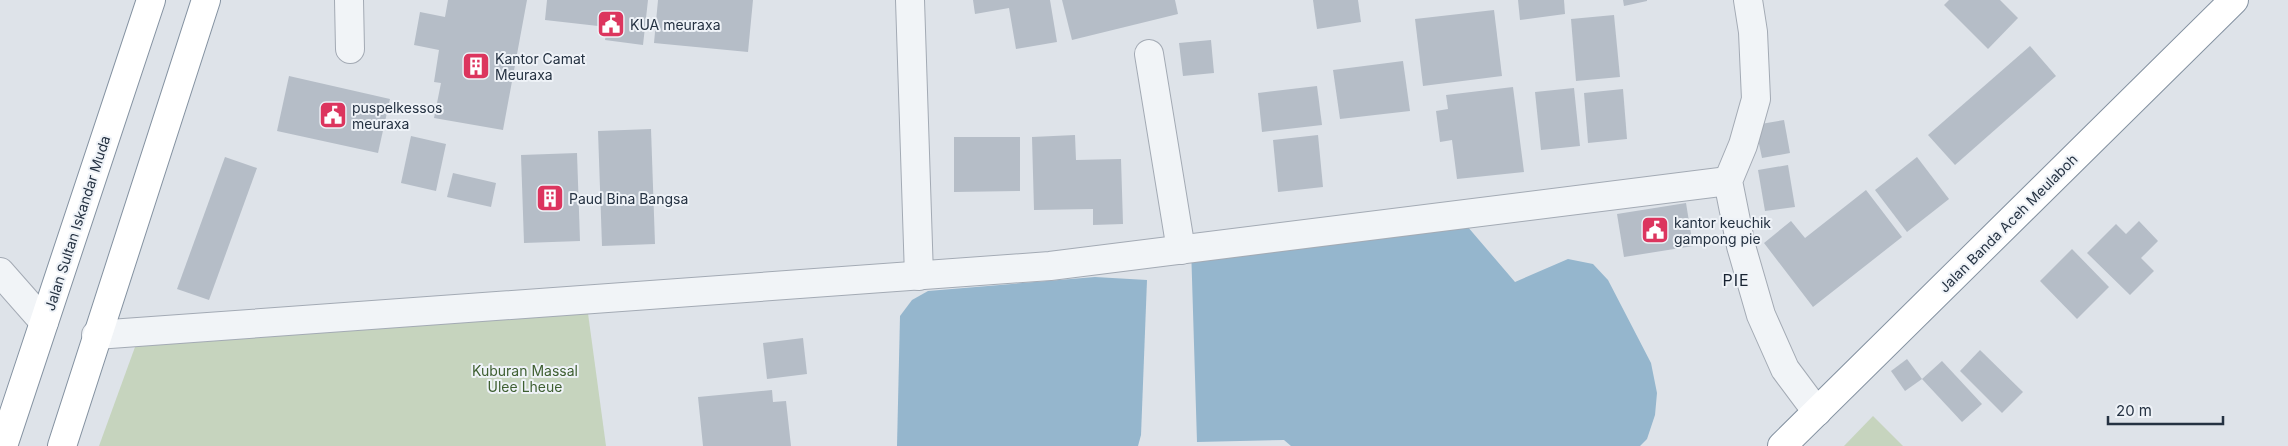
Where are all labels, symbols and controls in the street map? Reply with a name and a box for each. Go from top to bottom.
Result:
public building icon: KUA meuraxa [596,9,626,39]
place label: KUA meuraxa [630,16,721,33]
place label: Kantor Camat Meuraxa [495,50,586,83]
building icon: Kantor Camat Meuraxa [461,51,491,81]
place label: puspelkessos meuraxa [352,99,442,132]
public building icon: puspelkessos meuraxa [318,100,348,130]
street label: Jalan Sultan Iskandar Muda [41,133,113,313]
street label: Jalan Banda Aceh Meulaboh [1935,150,2081,296]
building icon: Paud Bina Bangsa [535,183,565,213]
place label: Paud Bina Bangsa [569,190,688,207]
place label: kantor keuchik gampong pie [1674,214,1771,247]
public building icon: kantor keuchik gampong pie [1640,215,1670,245]
district label: PIE [1722,270,1750,290]
park label: Kuburan Massal Ulee Lheue [472,362,578,395]
scale bar [2108,394,2223,426]
text: 20 m [2116,401,2152,420]

